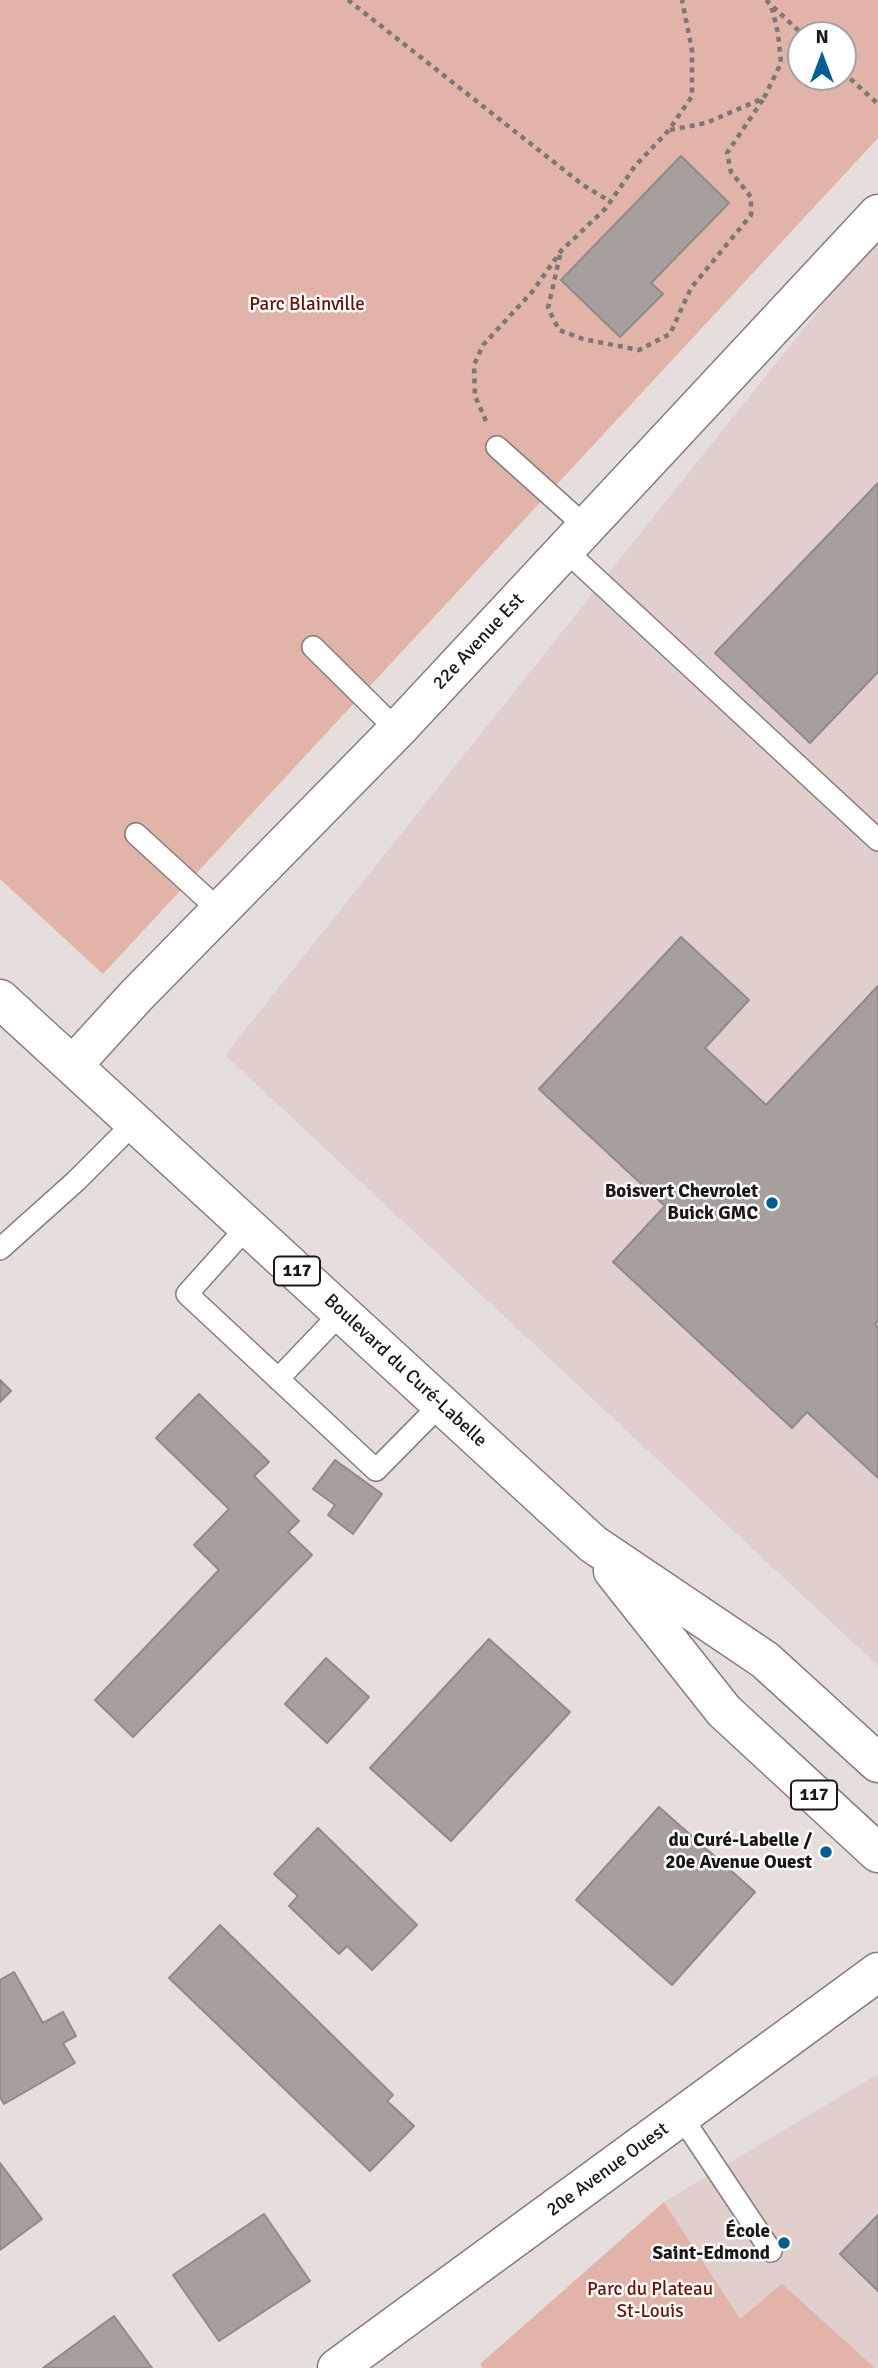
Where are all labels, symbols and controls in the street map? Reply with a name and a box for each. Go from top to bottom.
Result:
north arrow [787,21,857,91]
text: N [815,25,829,49]
park label: Parc Blainville [249,294,365,316]
street label: 22e Avenue Est [429,589,529,695]
place label: Boisvert Chevrolet Buick GMC [605,1181,758,1225]
marker: Boisvert Chevrolet Buick GMC [764,1195,780,1211]
road number: 117 [274,1256,320,1286]
street label: Boulevard du Curé-Labelle [319,1290,491,1452]
road number: 117 [791,1780,837,1810]
place label: du Curé-Labelle / 20e Avenue Ouest [665,1830,812,1874]
marker: du Curé-Labelle / 20e Avenue Ouest [818,1844,834,1860]
street label: 20e Avenue Ouest [543,2118,673,2222]
place label: École Saint-Edmond [652,2221,770,2265]
marker: École Saint-Edmond [776,2235,792,2251]
park label: Parc du Plateau St-Louis [587,2279,713,2323]

